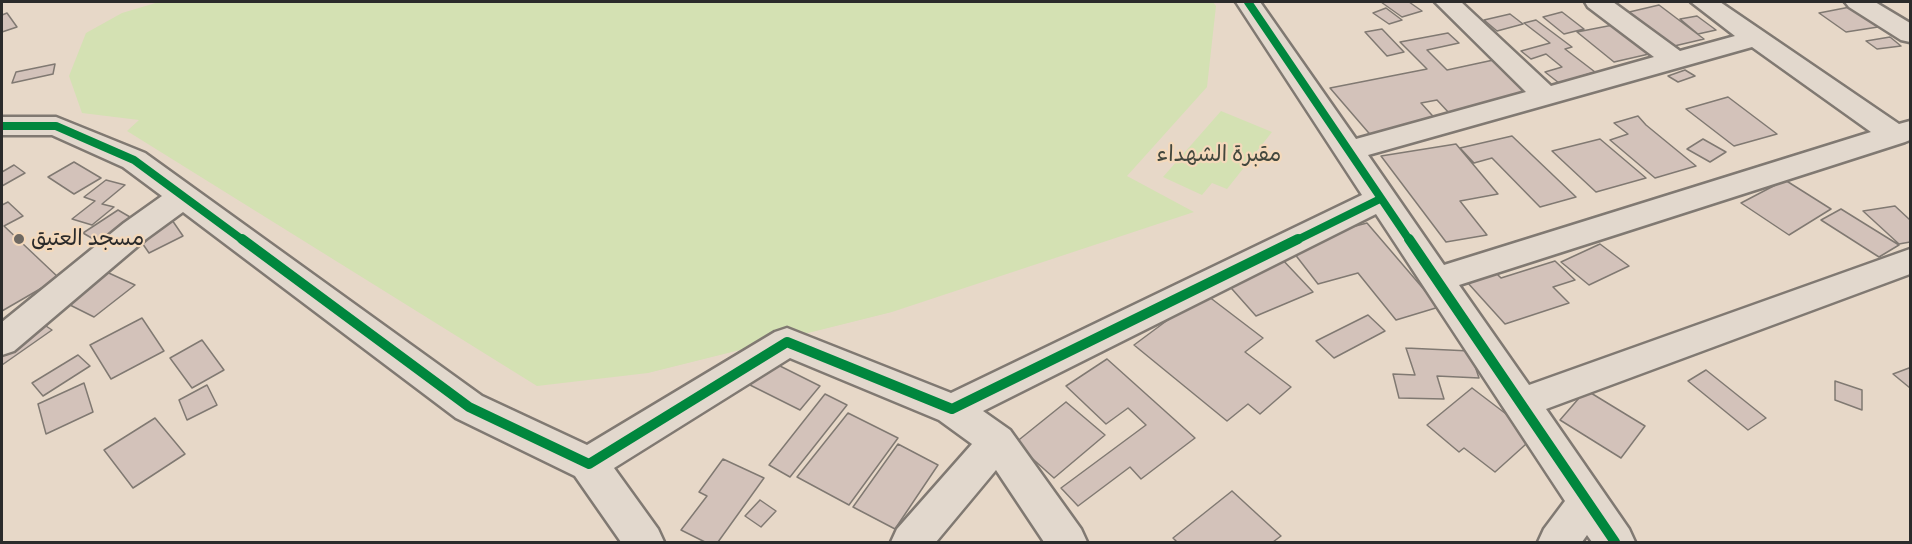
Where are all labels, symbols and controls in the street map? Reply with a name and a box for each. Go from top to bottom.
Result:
park label: مقبرة الشهداء [1157,142,1281,168]
place label: مسجد العتيق [31,226,144,252]
marker: مسجد العتيق [12,232,26,246]

